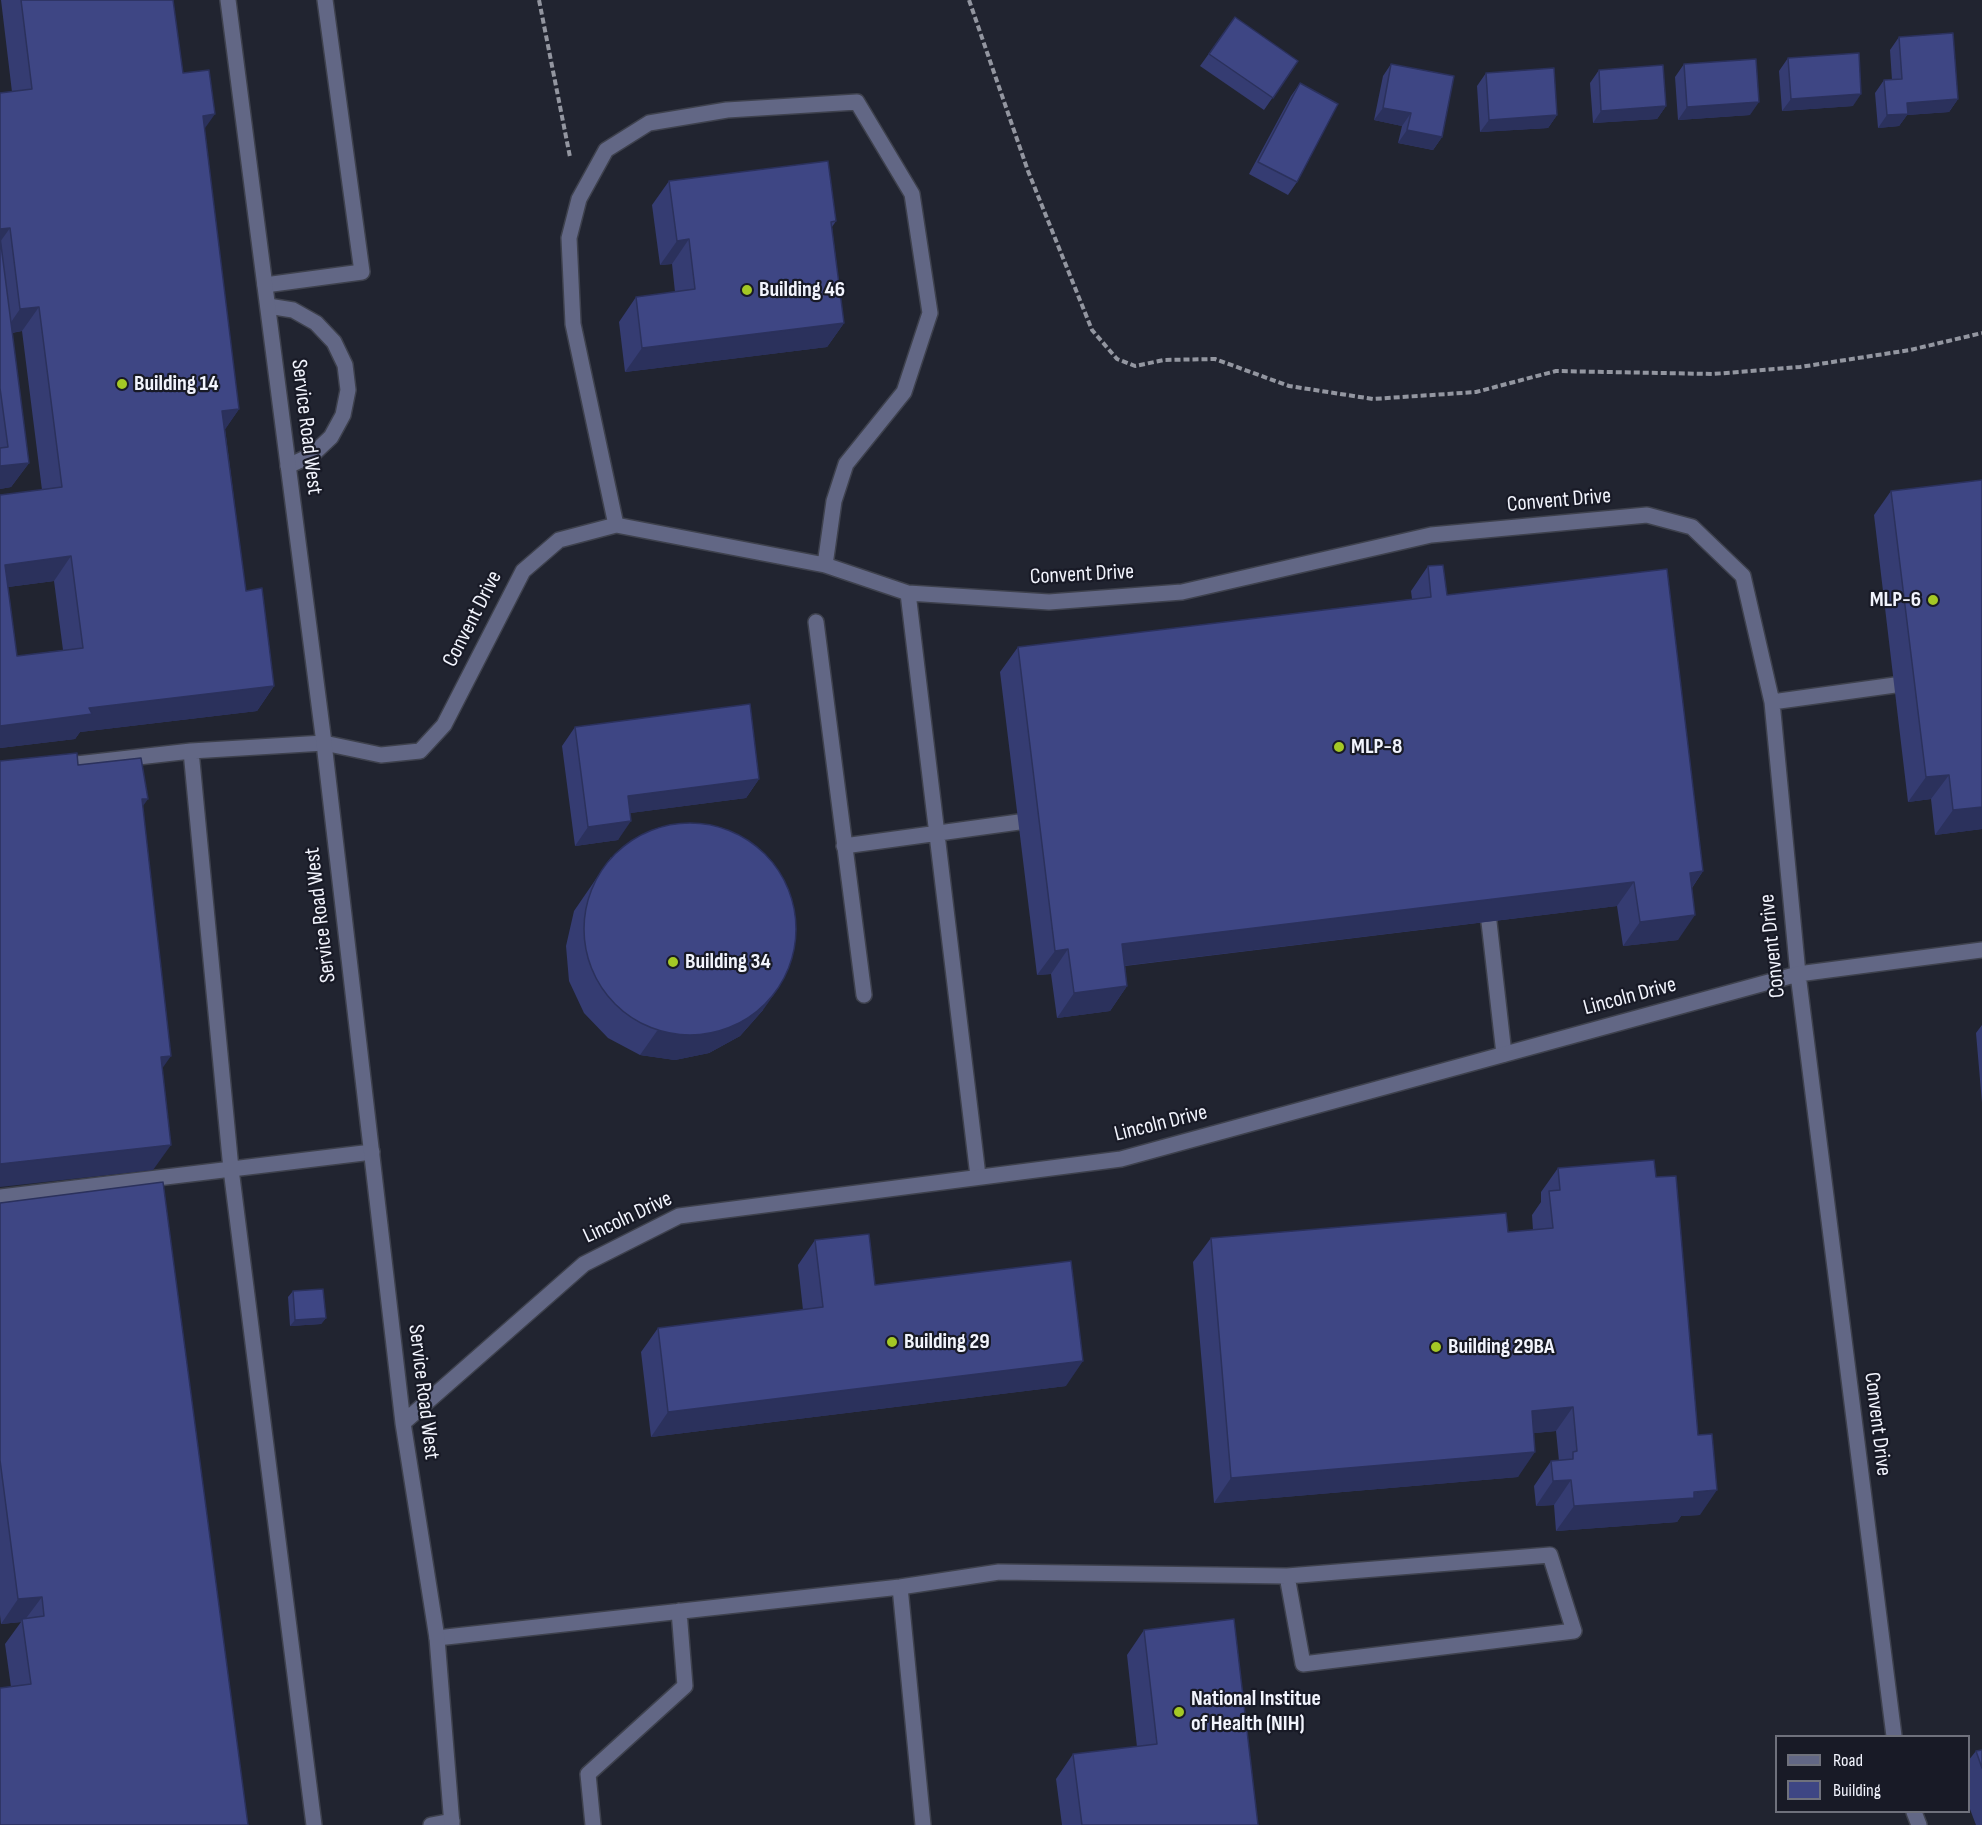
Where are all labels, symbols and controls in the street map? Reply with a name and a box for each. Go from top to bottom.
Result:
place label: Building 46 [759,277,845,303]
marker: Building 46 [740,283,754,297]
street label: Service Road West [285,358,327,496]
place label: Building 14 [134,371,219,397]
marker: Building 14 [115,377,129,391]
street label: Convent Drive [1506,483,1612,519]
street label: Convent Drive [1029,559,1135,591]
street label: Convent Drive [438,567,508,671]
place label: MLP-6 [1870,587,1921,613]
marker: MLP-6 [1926,593,1940,607]
place label: MLP-8 [1351,734,1402,760]
marker: MLP-8 [1332,740,1346,754]
street label: Service Road West [300,846,342,984]
street label: Convent Drive [1754,893,1792,999]
place label: Building 34 [685,949,771,975]
marker: Building 34 [666,955,680,969]
street label: Lincoln Drive [1581,972,1679,1022]
street label: Lincoln Drive [1112,1100,1210,1148]
street label: Lincoln Drive [579,1186,677,1250]
street label: Service Road West [402,1323,444,1461]
place label: Building 29 [904,1329,990,1355]
place label: Building 29BA [1448,1334,1554,1360]
marker: Building 29 [885,1335,899,1349]
marker: Building 29BA [1429,1340,1443,1354]
street label: Convent Drive [1858,1371,1896,1477]
place label: National Institue of Health (NIH) [1191,1686,1321,1738]
marker: National Institue of Health (NIH) [1172,1705,1186,1719]
legend [1775,1735,1970,1813]
text: Road [1833,1750,1863,1771]
text: Building [1833,1780,1881,1801]

